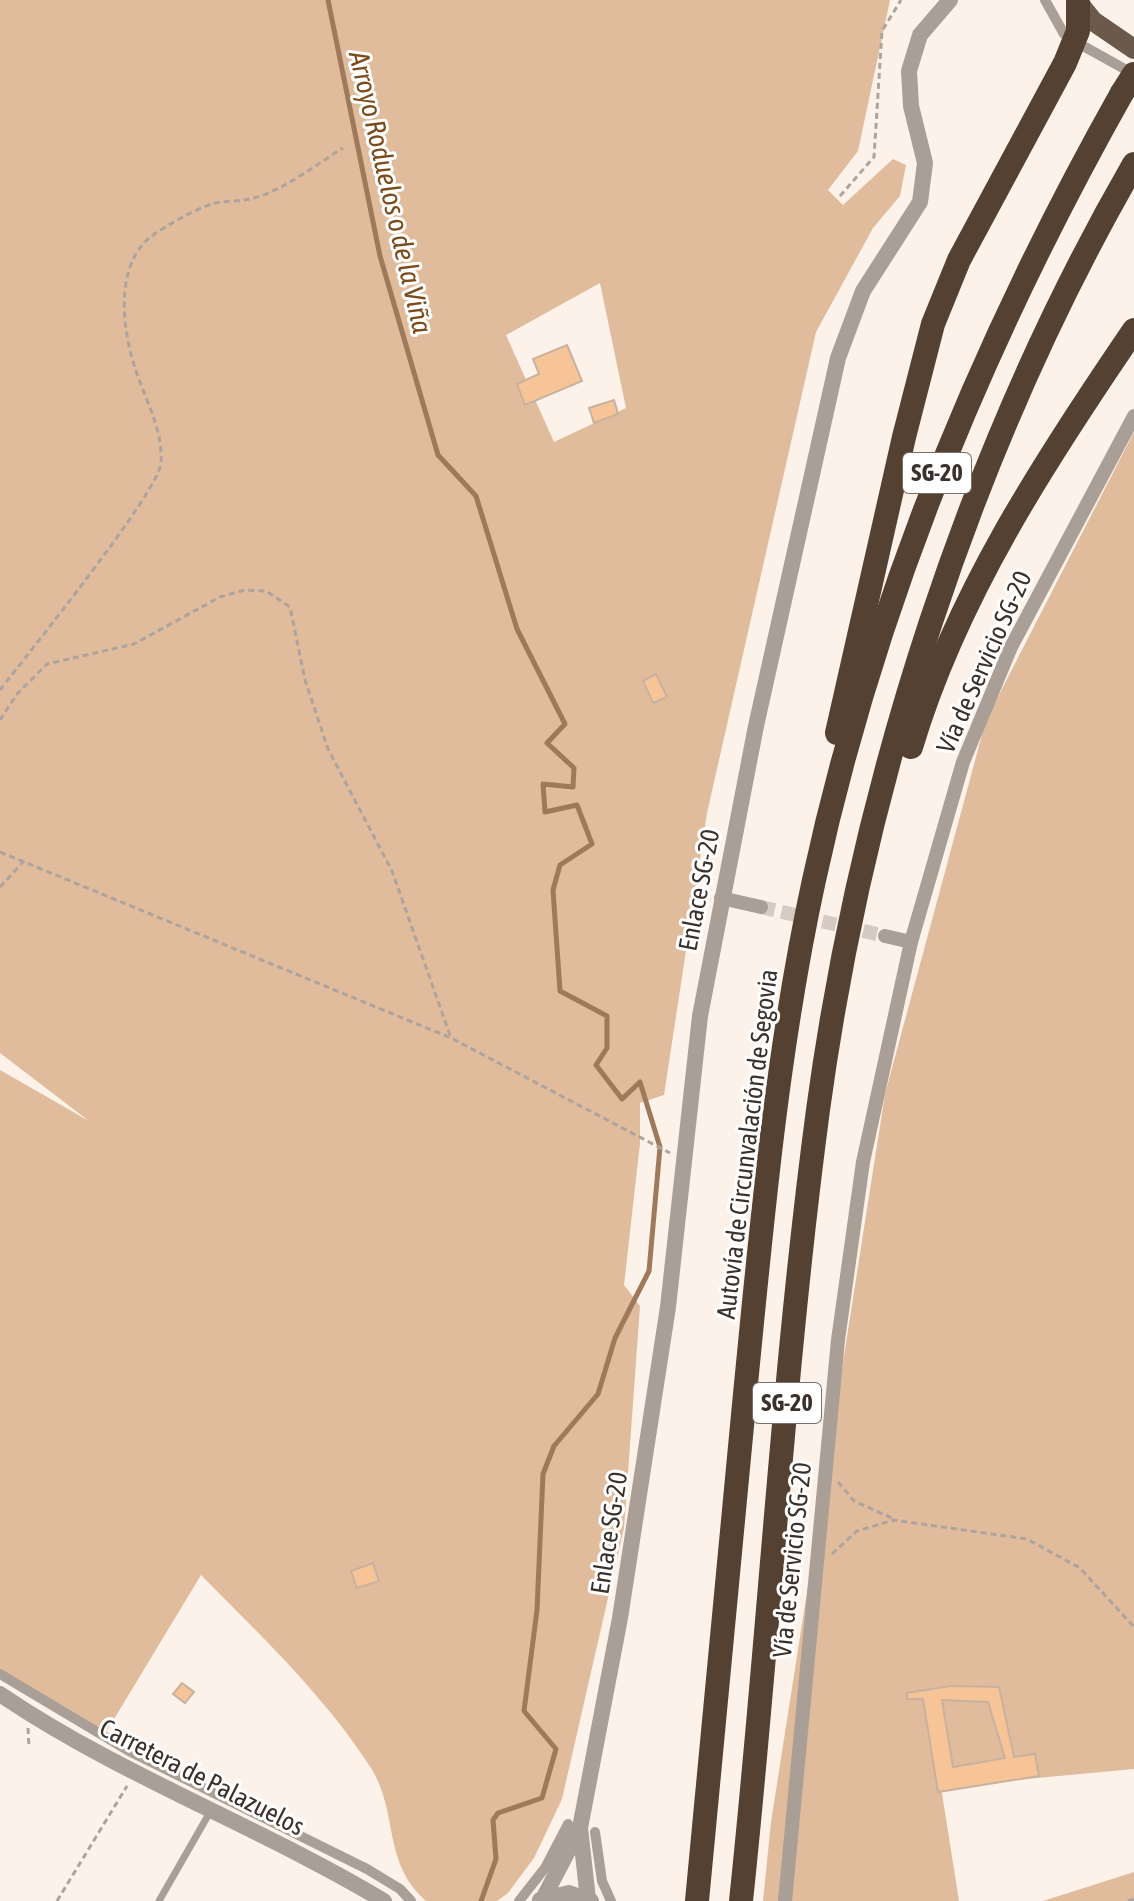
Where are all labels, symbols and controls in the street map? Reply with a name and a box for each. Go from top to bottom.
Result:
water label: Arroyo Roduelos o de la Viña [343,47,439,336]
road number: SG-20 [903,453,971,493]
street label: Vía de Servicio SG-20 [930,566,1038,758]
street label: Enlace SG-20 [673,827,725,953]
street label: Autovía de Circunvalación de Segovia [711,967,783,1321]
road number: SG-20 [753,1383,821,1423]
street label: Vía de Servicio SG-20 [767,1461,817,1659]
street label: Enlace SG-20 [585,1470,633,1596]
street label: Carretera de Palazuelos [95,1712,309,1842]

